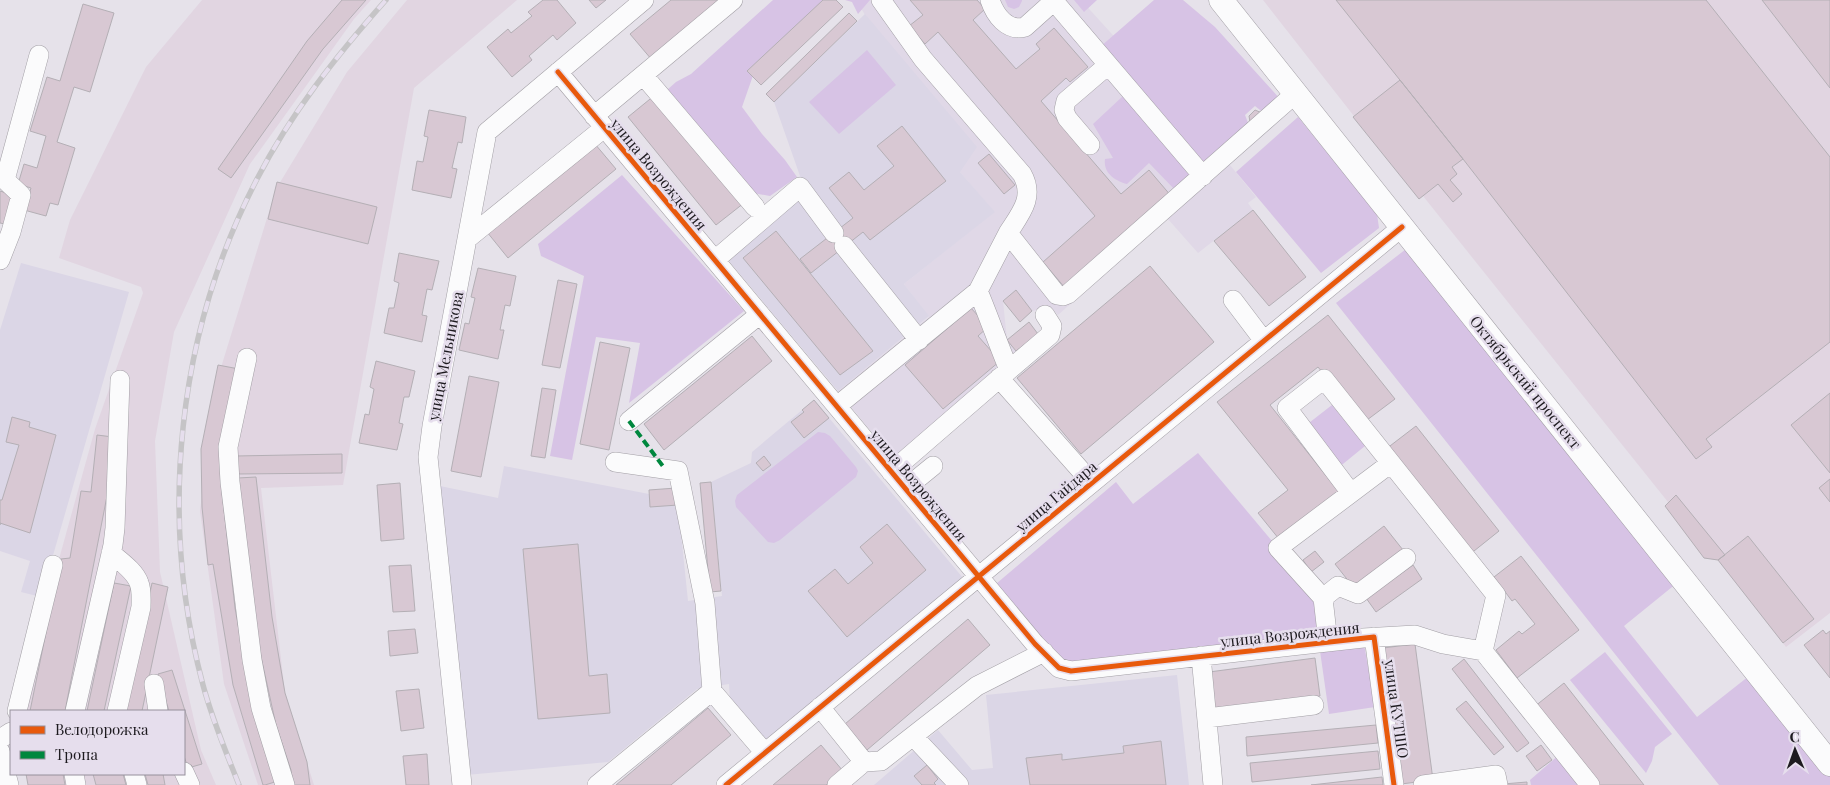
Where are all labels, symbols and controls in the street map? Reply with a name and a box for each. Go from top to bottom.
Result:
street label: улица Возрождения [606,113,712,234]
street label: улица Мельникова [422,289,467,423]
street label: Октябрьский проспект [1466,311,1586,453]
street label: улица Возрождения [866,424,972,545]
street label: улица Гайдара [1010,456,1101,537]
street label: улица Возрождения [1218,617,1361,651]
street label: улица КУТШО [1380,657,1414,760]
legend [10,710,185,775]
text: Велодорожка [55,719,149,739]
north arrow [1770,725,1820,775]
text: С [1789,727,1800,746]
text: Тропа [55,744,98,764]

